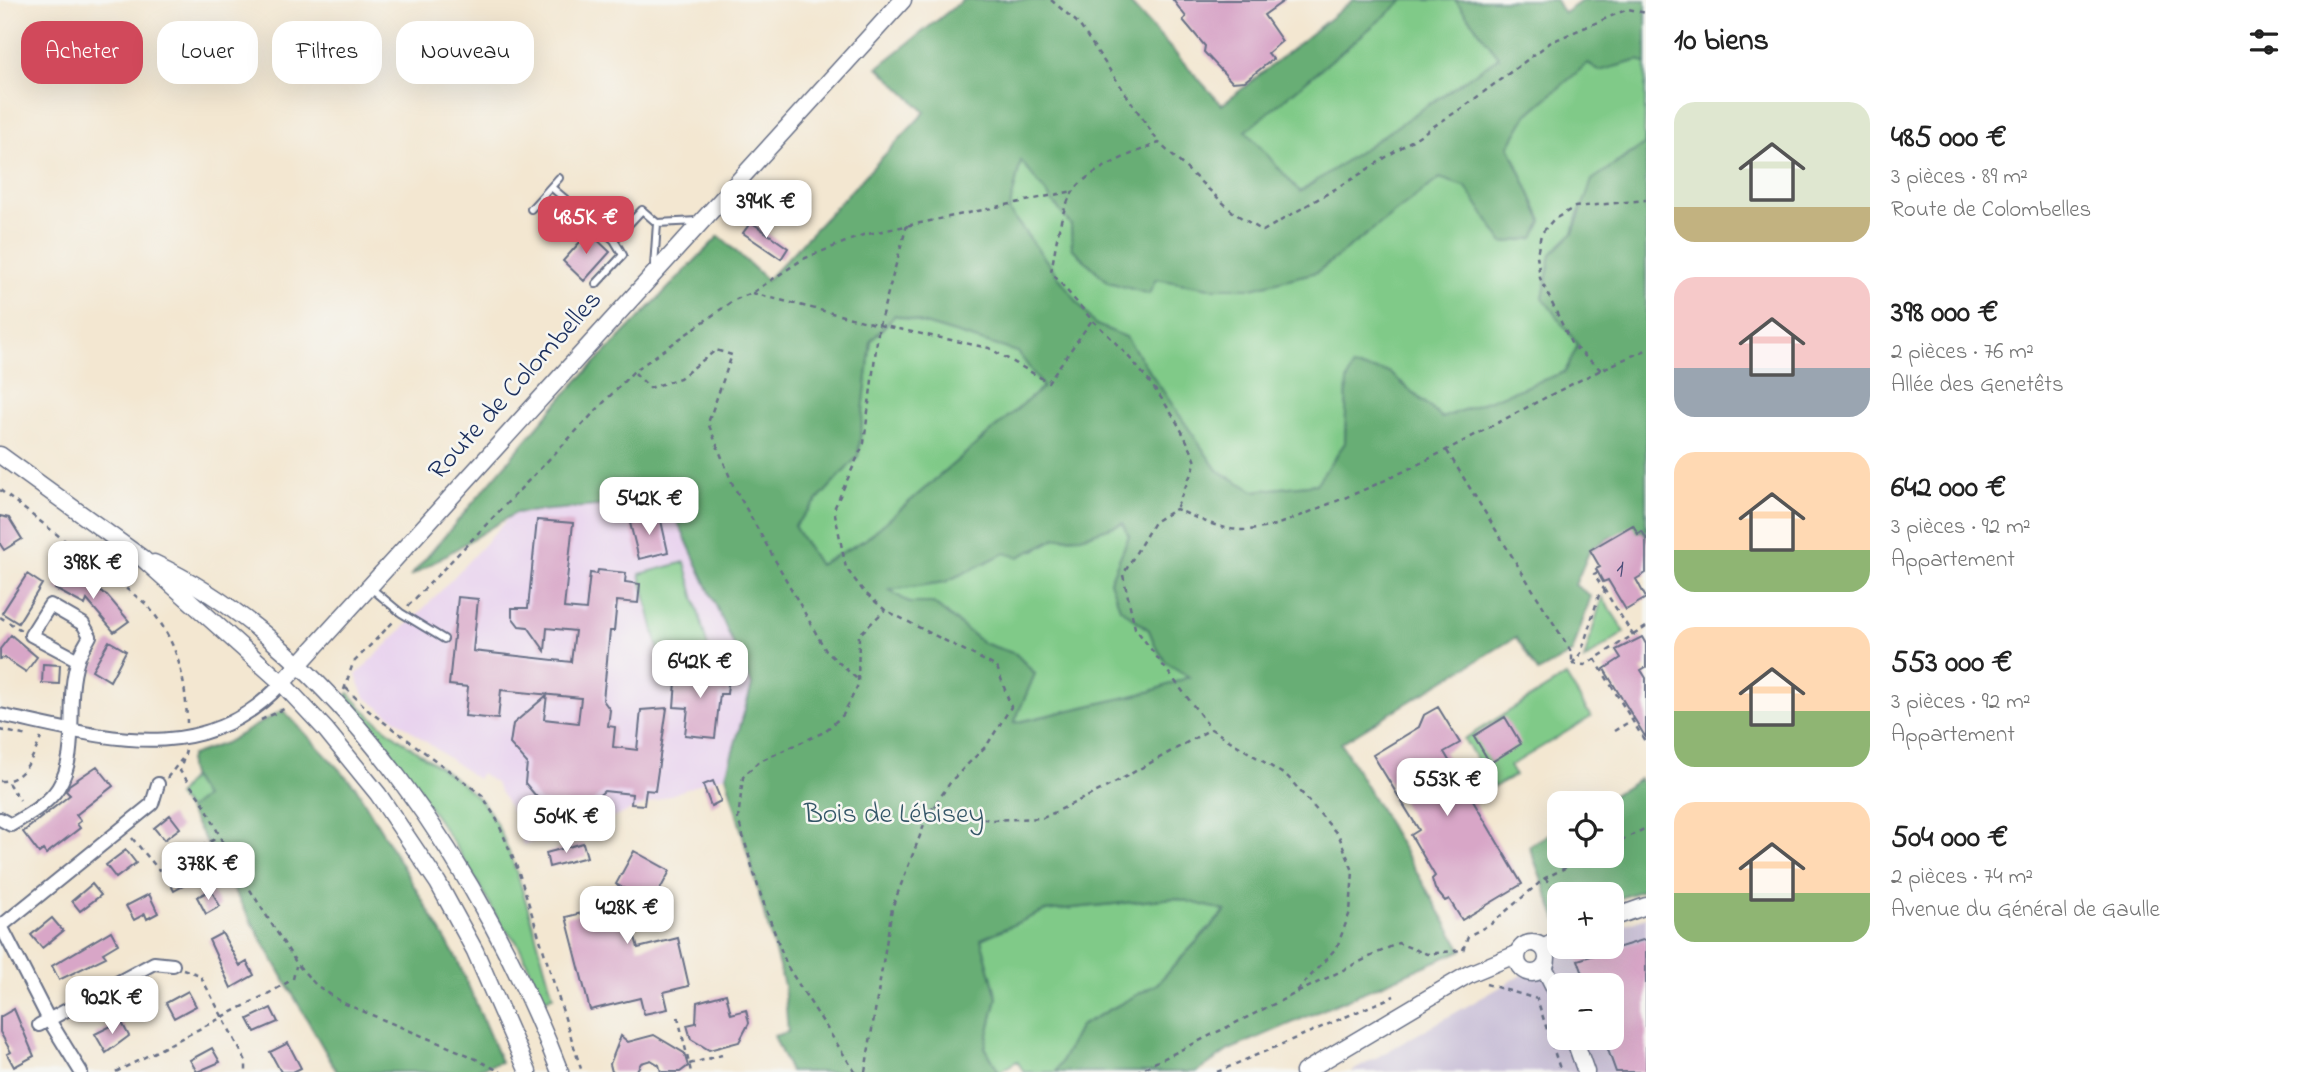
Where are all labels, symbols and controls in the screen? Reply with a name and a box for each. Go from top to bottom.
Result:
text: 10 biens [1674,20,1769,64]
chip: Acheter [21,21,143,84]
chip: Louer [157,21,258,84]
chip: Filtres [272,21,382,84]
chip: Nouveau [396,21,534,84]
icon: filters [2245,23,2283,61]
text: 485 000 € [1891,117,2007,161]
icon: home [1730,130,1814,214]
text: 3 pièces · 89 m² [1891,161,2028,194]
pin: 394K € [709,180,823,240]
text: 394K € [737,186,795,219]
text: Route de Colombelles [1891,194,2091,227]
pin: 485K € [529,196,643,256]
text: 485K € [554,202,618,235]
street label: Route de Colombelles [419,282,613,490]
text: 398 000 € [1891,292,1998,336]
icon: home [1730,305,1814,389]
text: 2 pièces · 76 m² [1891,336,2034,369]
text: Allée des Genetêts [1891,369,2064,402]
text: 642 000 € [1891,467,2006,511]
pin: 542K € [592,477,706,537]
icon: home [1730,480,1814,564]
text: 542K € [616,483,683,516]
text: 3 pièces · 92 m² [1891,511,2031,544]
pin: 398K € [36,542,150,601]
text: Appartement [1891,544,2015,577]
text: 398K € [64,547,122,580]
house number: 1 [1616,553,1624,588]
pin: 642K € [643,640,757,700]
text: 553 000 € [1891,642,2013,686]
text: 642K € [668,646,732,679]
icon: home [1730,655,1814,739]
text: 3 pièces · 92 m² [1891,686,2031,719]
text: Appartement [1891,719,2015,752]
pin: 553K € [1390,758,1504,818]
text: 553K € [1413,764,1481,797]
map controls [1547,791,1624,1050]
button: locate [1547,791,1624,868]
park label: Bois de Lébisey [803,795,984,836]
pin: 504K € [509,796,623,855]
text: 504K € [533,801,599,834]
text: 504 000 € [1891,817,2008,861]
icon: home [1730,830,1814,914]
pin: 378K € [151,842,265,902]
text: 378K € [178,848,238,881]
text: 2 pièces · 74 m² [1891,861,2033,894]
button: + [1547,882,1624,959]
pin: 428K € [570,886,684,946]
text: 428K € [596,892,658,925]
text: Avenue du Général de Gaulle [1891,894,2160,927]
button: − [1547,973,1624,1050]
pin: 902K € [55,976,169,1036]
text: 902K € [81,982,143,1015]

